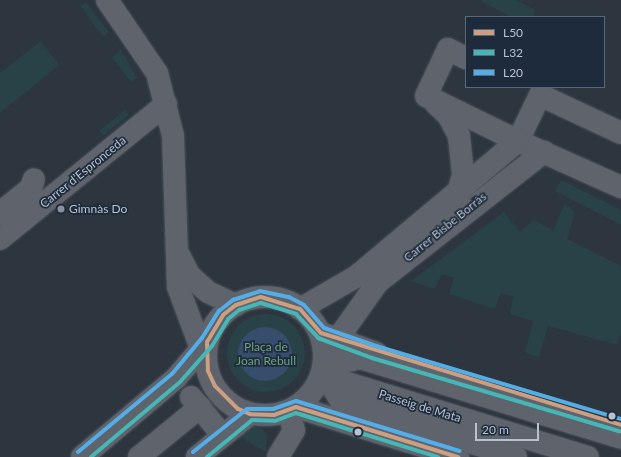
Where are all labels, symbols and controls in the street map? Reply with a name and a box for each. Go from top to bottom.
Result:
legend [465,16,605,88]
text: L50 [503,25,523,40]
text: L32 [503,45,523,60]
text: L20 [503,65,523,80]
street label: Carrer d’Espronceda [37,133,129,211]
street label: Carrer Bisbe Borràs [401,189,489,265]
place label: Gimnàs Do [69,202,127,216]
marker: Gimnàs Do [56,204,66,214]
park label: Plaça de Joan Rebull [236,340,296,368]
street label: Passeig de Mata [377,387,463,425]
unlabelled marker [607,411,617,421]
scale bar [477,415,541,441]
text: 20 m [482,422,509,437]
unlabelled marker [353,427,363,437]

